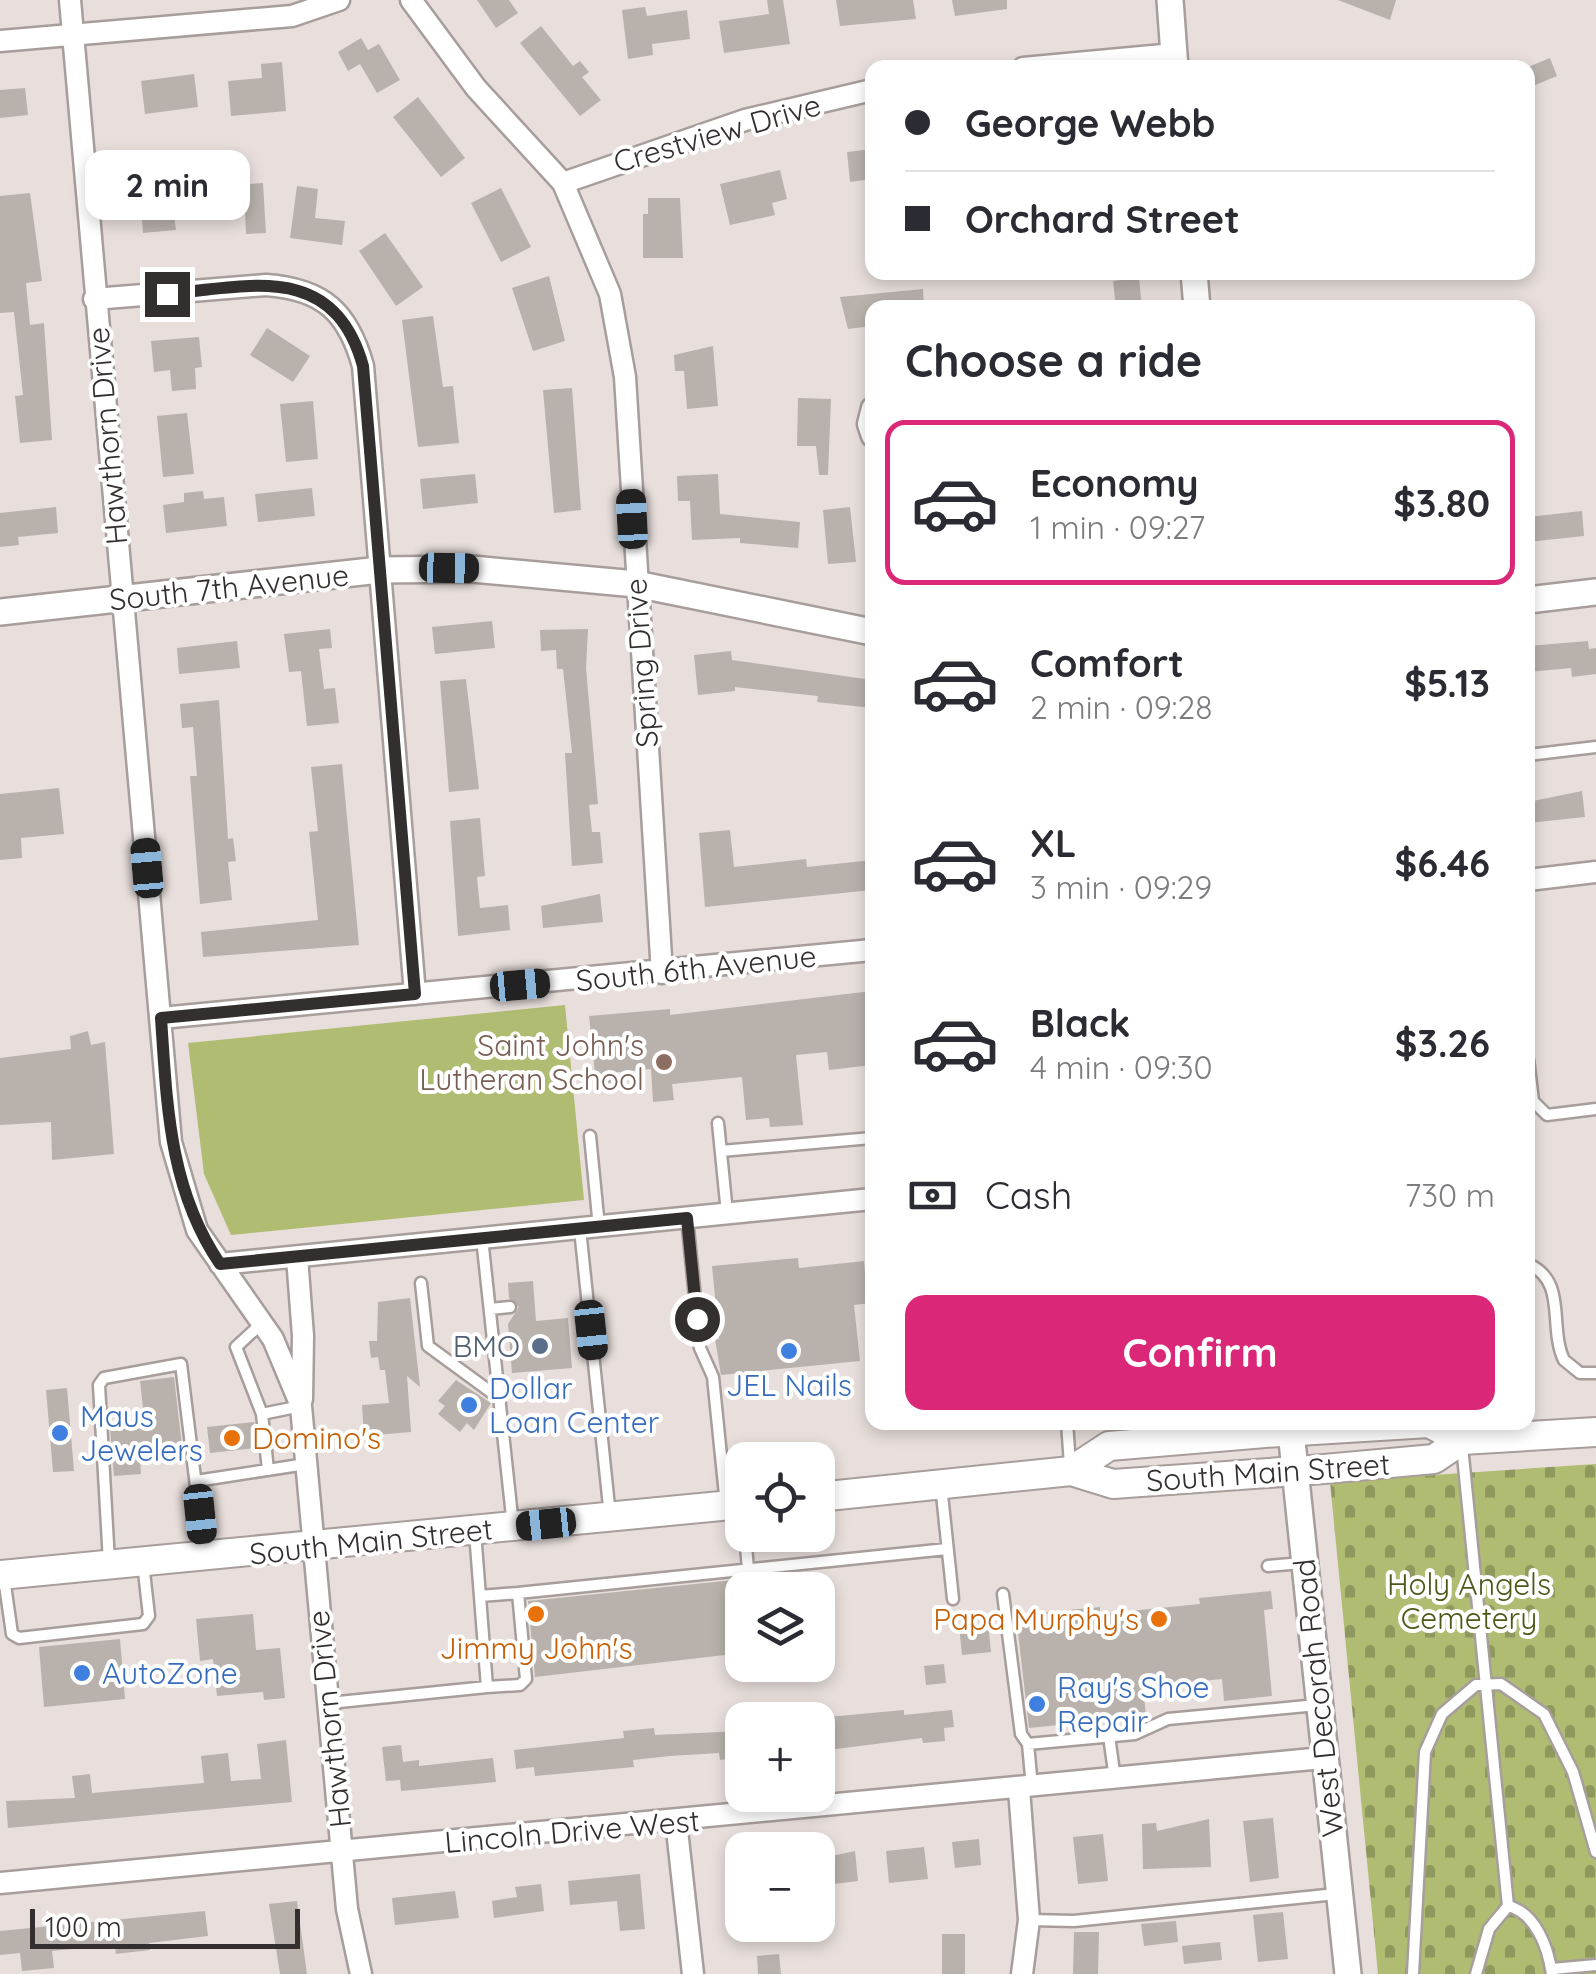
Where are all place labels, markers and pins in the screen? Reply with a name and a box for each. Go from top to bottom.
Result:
place label: Saint John's Lutheran School [419,1026,644,1098]
marker: Saint John's Lutheran School [653,1051,675,1073]
place label: BMO [453,1327,520,1365]
marker: BMO [529,1335,551,1357]
marker: JEL Nails [778,1340,800,1362]
place label: JEL Nails [726,1366,852,1404]
place label: Dollar Loan Center [489,1369,660,1441]
marker: Dollar Loan Center [458,1394,480,1416]
place label: Maus Jewelers [80,1397,203,1469]
place label: Domino's [252,1419,381,1457]
marker: Maus Jewelers [49,1422,71,1444]
marker: Domino's [221,1427,243,1449]
place label: Papa Murphy's [933,1600,1139,1638]
marker: Jimmy John's [525,1603,547,1625]
marker: Papa Murphy's [1148,1608,1170,1630]
place label: Jimmy John's [440,1629,632,1667]
place label: AutoZone [102,1654,238,1692]
marker: AutoZone [71,1662,93,1684]
place label: Ray's Shoe Repair [1057,1668,1209,1740]
marker: Ray's Shoe Repair [1026,1693,1048,1715]

